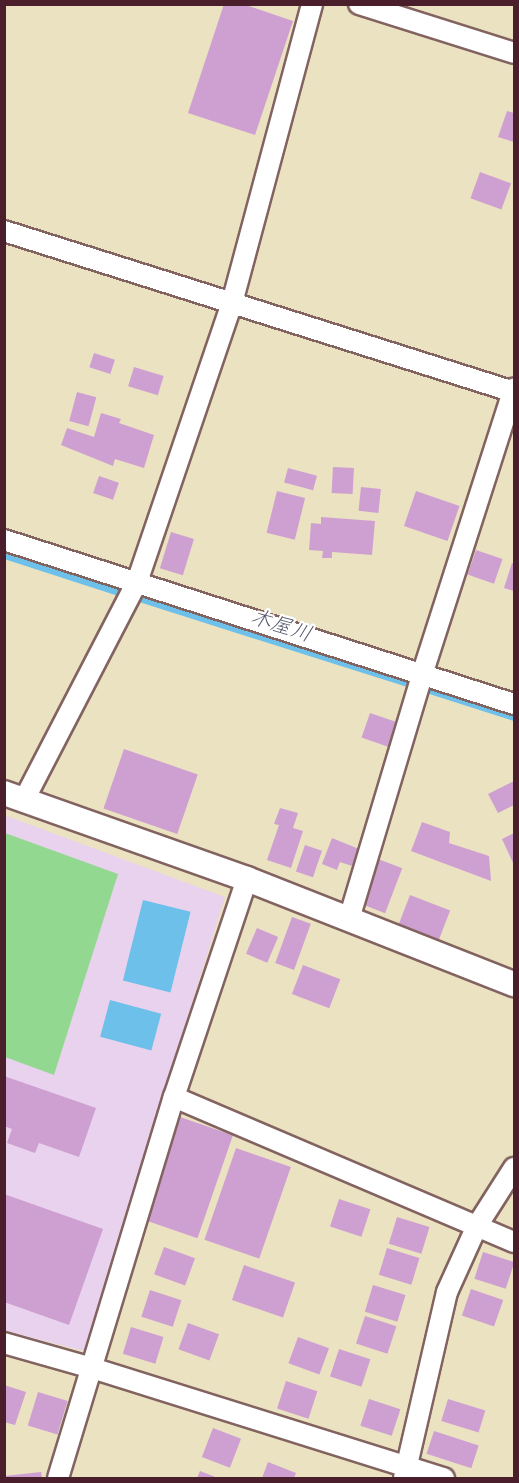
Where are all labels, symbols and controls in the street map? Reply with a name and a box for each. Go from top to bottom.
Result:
water label: 木屋川 [247,604,315,648]

